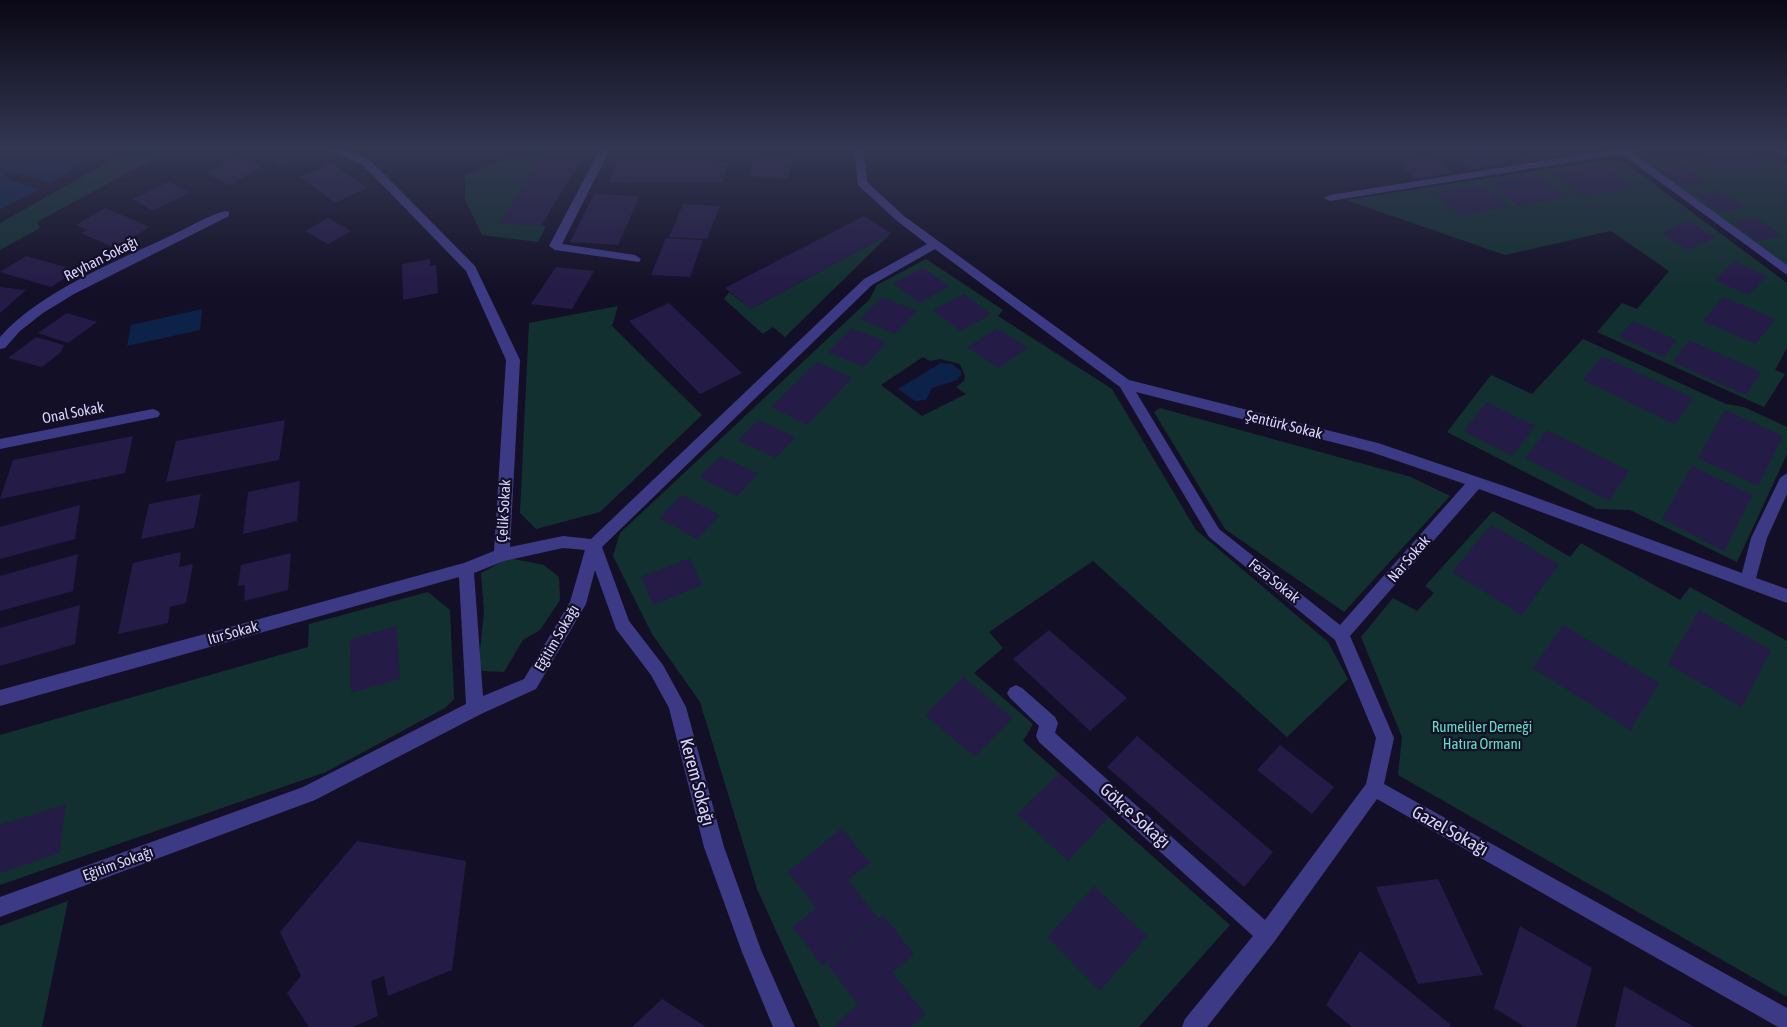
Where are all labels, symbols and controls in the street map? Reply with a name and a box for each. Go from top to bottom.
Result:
street label: Reyhan Sokağı [61,233,141,285]
street label: Onal Sokak [41,398,105,428]
street label: Şentürk Sokak [1244,407,1324,443]
street label: Çelik Sokak [493,479,515,543]
street label: Nar Sokak [1384,532,1434,586]
street label: Feza Sokak [1245,555,1303,607]
street label: Eğitim Sokağı [531,602,583,674]
street label: Itır Sokak [206,617,260,649]
park label: Rumeliler Derneği Hatıra Ormanı [1432,718,1532,753]
street label: Kerem Sokağı [675,736,719,828]
street label: Gökçe Sokağı [1095,779,1175,853]
street label: Gazel Sokağı [1408,801,1492,861]
street label: Eğitim Sokağı [80,843,156,885]

